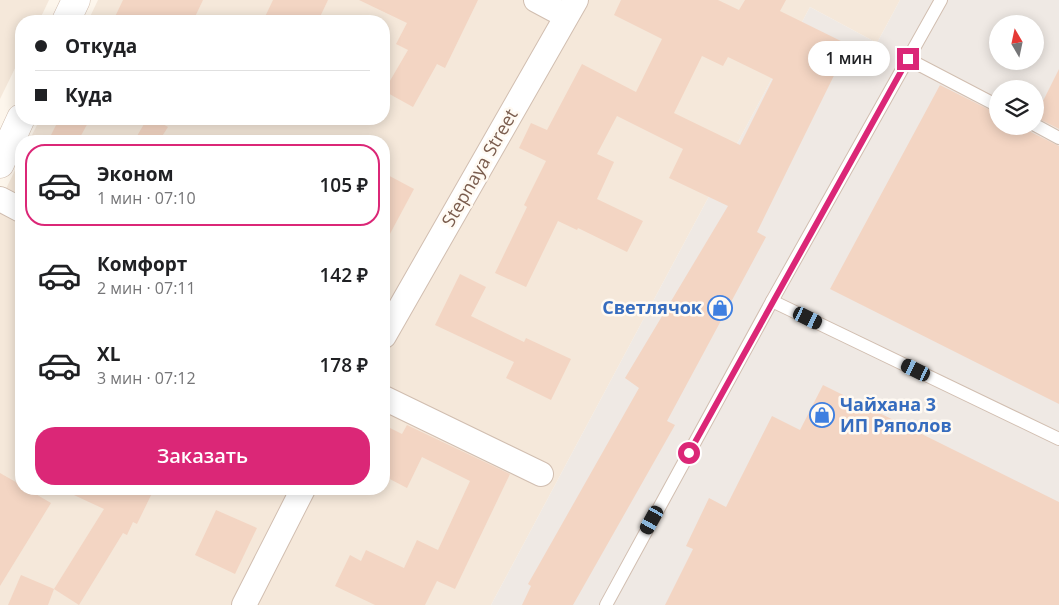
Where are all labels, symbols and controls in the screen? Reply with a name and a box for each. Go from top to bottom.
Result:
north arrow [989,15,1044,70]
map controls [989,15,1044,135]
text: Откуда [65,33,137,59]
callout: 1 мин [808,42,890,76]
text: 1 мин [825,47,873,69]
route end [897,48,919,70]
button: layers [989,80,1044,135]
text: Куда [65,82,113,108]
street label: Stepnaya Street [436,104,523,231]
text: Эконом [97,161,174,187]
icon: car [37,163,82,208]
text: 105 ₽ [319,172,368,198]
text: 1 мин · 07:10 [97,187,196,209]
text: Комфорт [97,251,187,277]
icon: car [37,253,82,298]
text: 142 ₽ [319,262,368,288]
text: 2 мин · 07:11 [97,277,196,299]
place label: Светлячок [602,295,703,319]
shop icon: Светлячок [707,295,733,321]
car [791,305,824,331]
text: XL [97,341,120,367]
icon: car [37,343,82,388]
text: 178 ₽ [319,352,368,378]
car [899,357,932,383]
text: 3 мин · 07:12 [97,367,196,389]
place label: Чайхана 3 ИП Ряполов [840,392,952,437]
shop icon: Чайхана 3 ИП Ряполов [809,402,835,428]
button: Заказать [35,427,370,485]
route start [678,442,700,464]
car [638,503,665,537]

